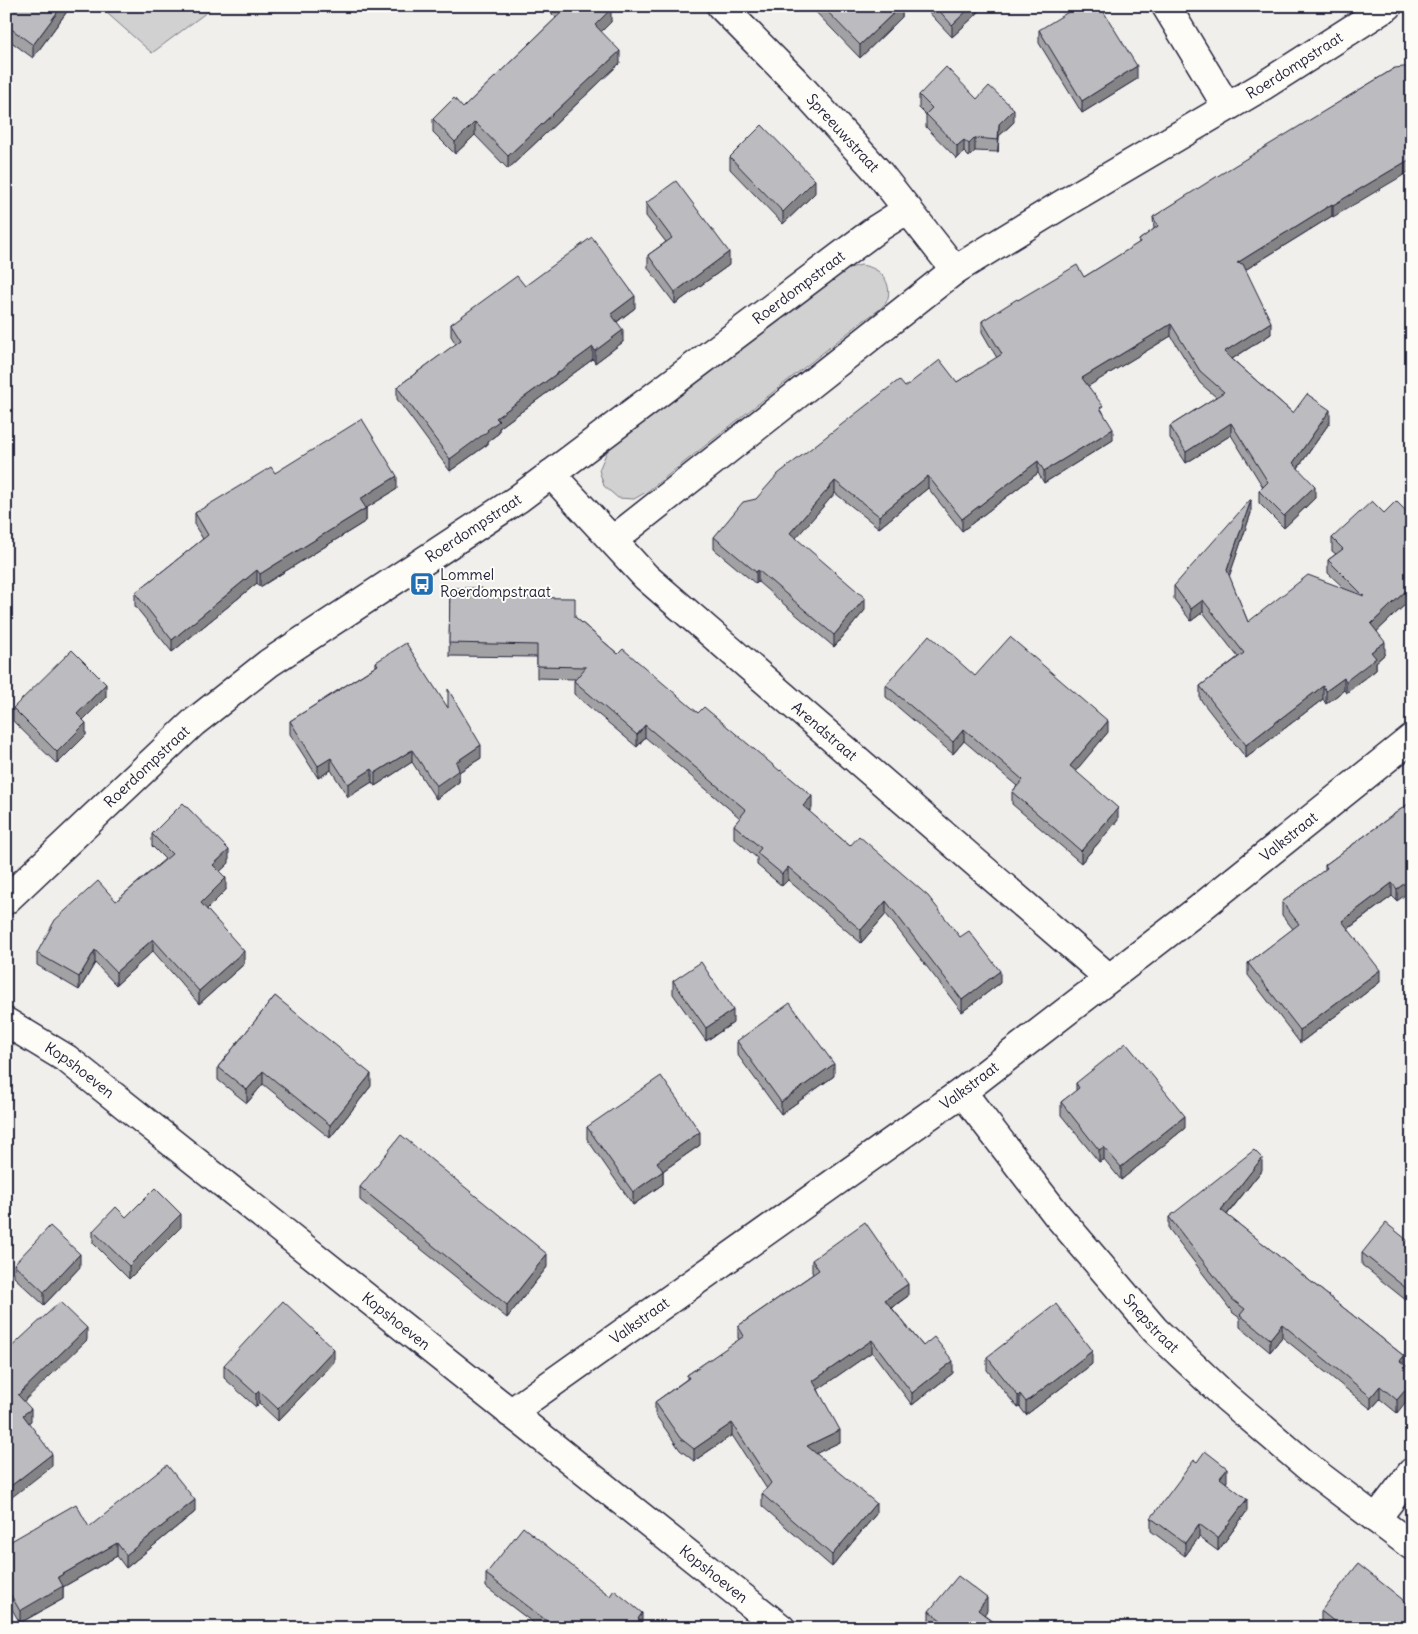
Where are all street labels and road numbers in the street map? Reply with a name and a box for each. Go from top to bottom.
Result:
street label: Roerdompstraat [1242,27,1346,103]
street label: Spreeuwstraat [803,90,884,176]
street label: Roerdompstraat [749,246,849,328]
street label: Roerdompstraat [422,490,525,566]
street label: Arendstraat [788,697,861,765]
street label: Roerdompstraat [100,721,193,811]
street label: Valkstraat [1256,808,1321,865]
street label: Kopshoeven [41,1038,119,1102]
street label: Valkstraat [936,1057,1002,1114]
street label: Kopshoeven [358,1288,435,1354]
street label: Snepstraat [1119,1290,1183,1357]
street label: Valkstraat [606,1293,673,1348]
street label: Kopshoeven [676,1541,752,1607]

